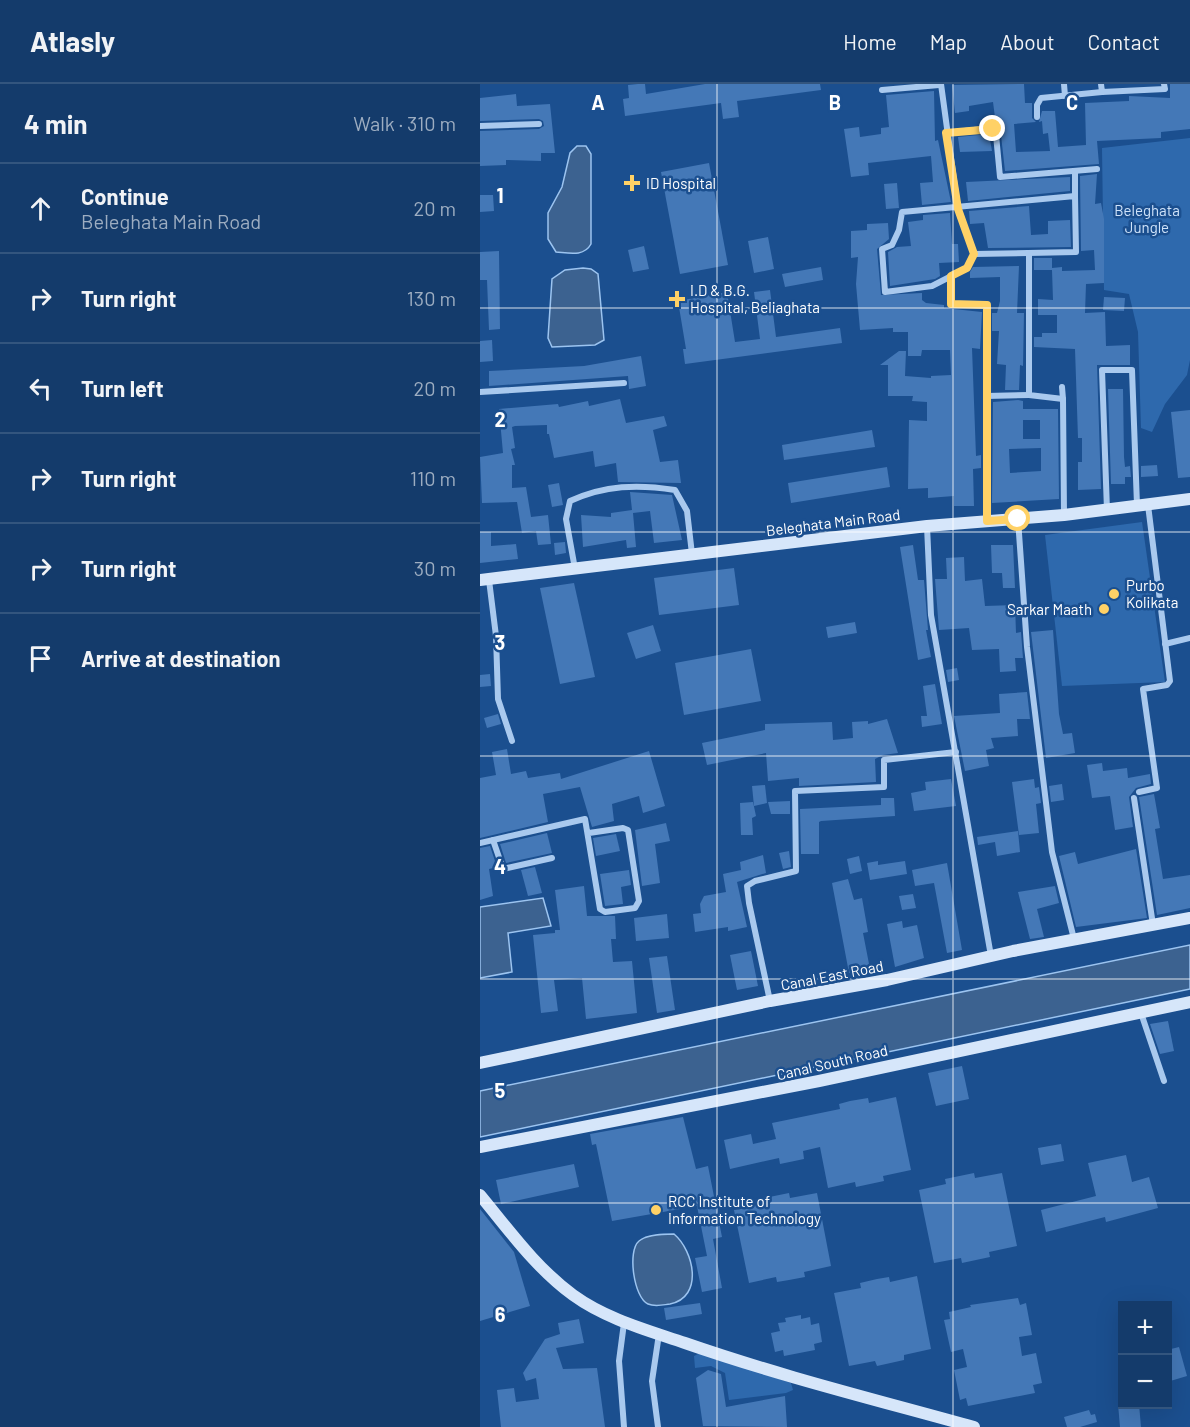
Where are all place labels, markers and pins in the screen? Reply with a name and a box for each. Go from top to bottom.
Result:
marker: ID Hospital [623,174,641,192]
place label: ID Hospital [646,174,716,192]
place label: I.D & B.G. Hospital, Beliaghata [690,281,820,316]
marker: I.D & B.G. Hospital, Beliaghata [668,290,686,308]
place label: Purbo Kolikata [1126,576,1179,611]
marker: Purbo Kolikata [1107,587,1121,601]
place label: Sarkar Maath [1007,600,1092,618]
marker: Sarkar Maath [1097,602,1111,616]
place label: RCC Institute of Information Technology [668,1192,821,1227]
marker: RCC Institute of Information Technology [649,1203,663,1217]

